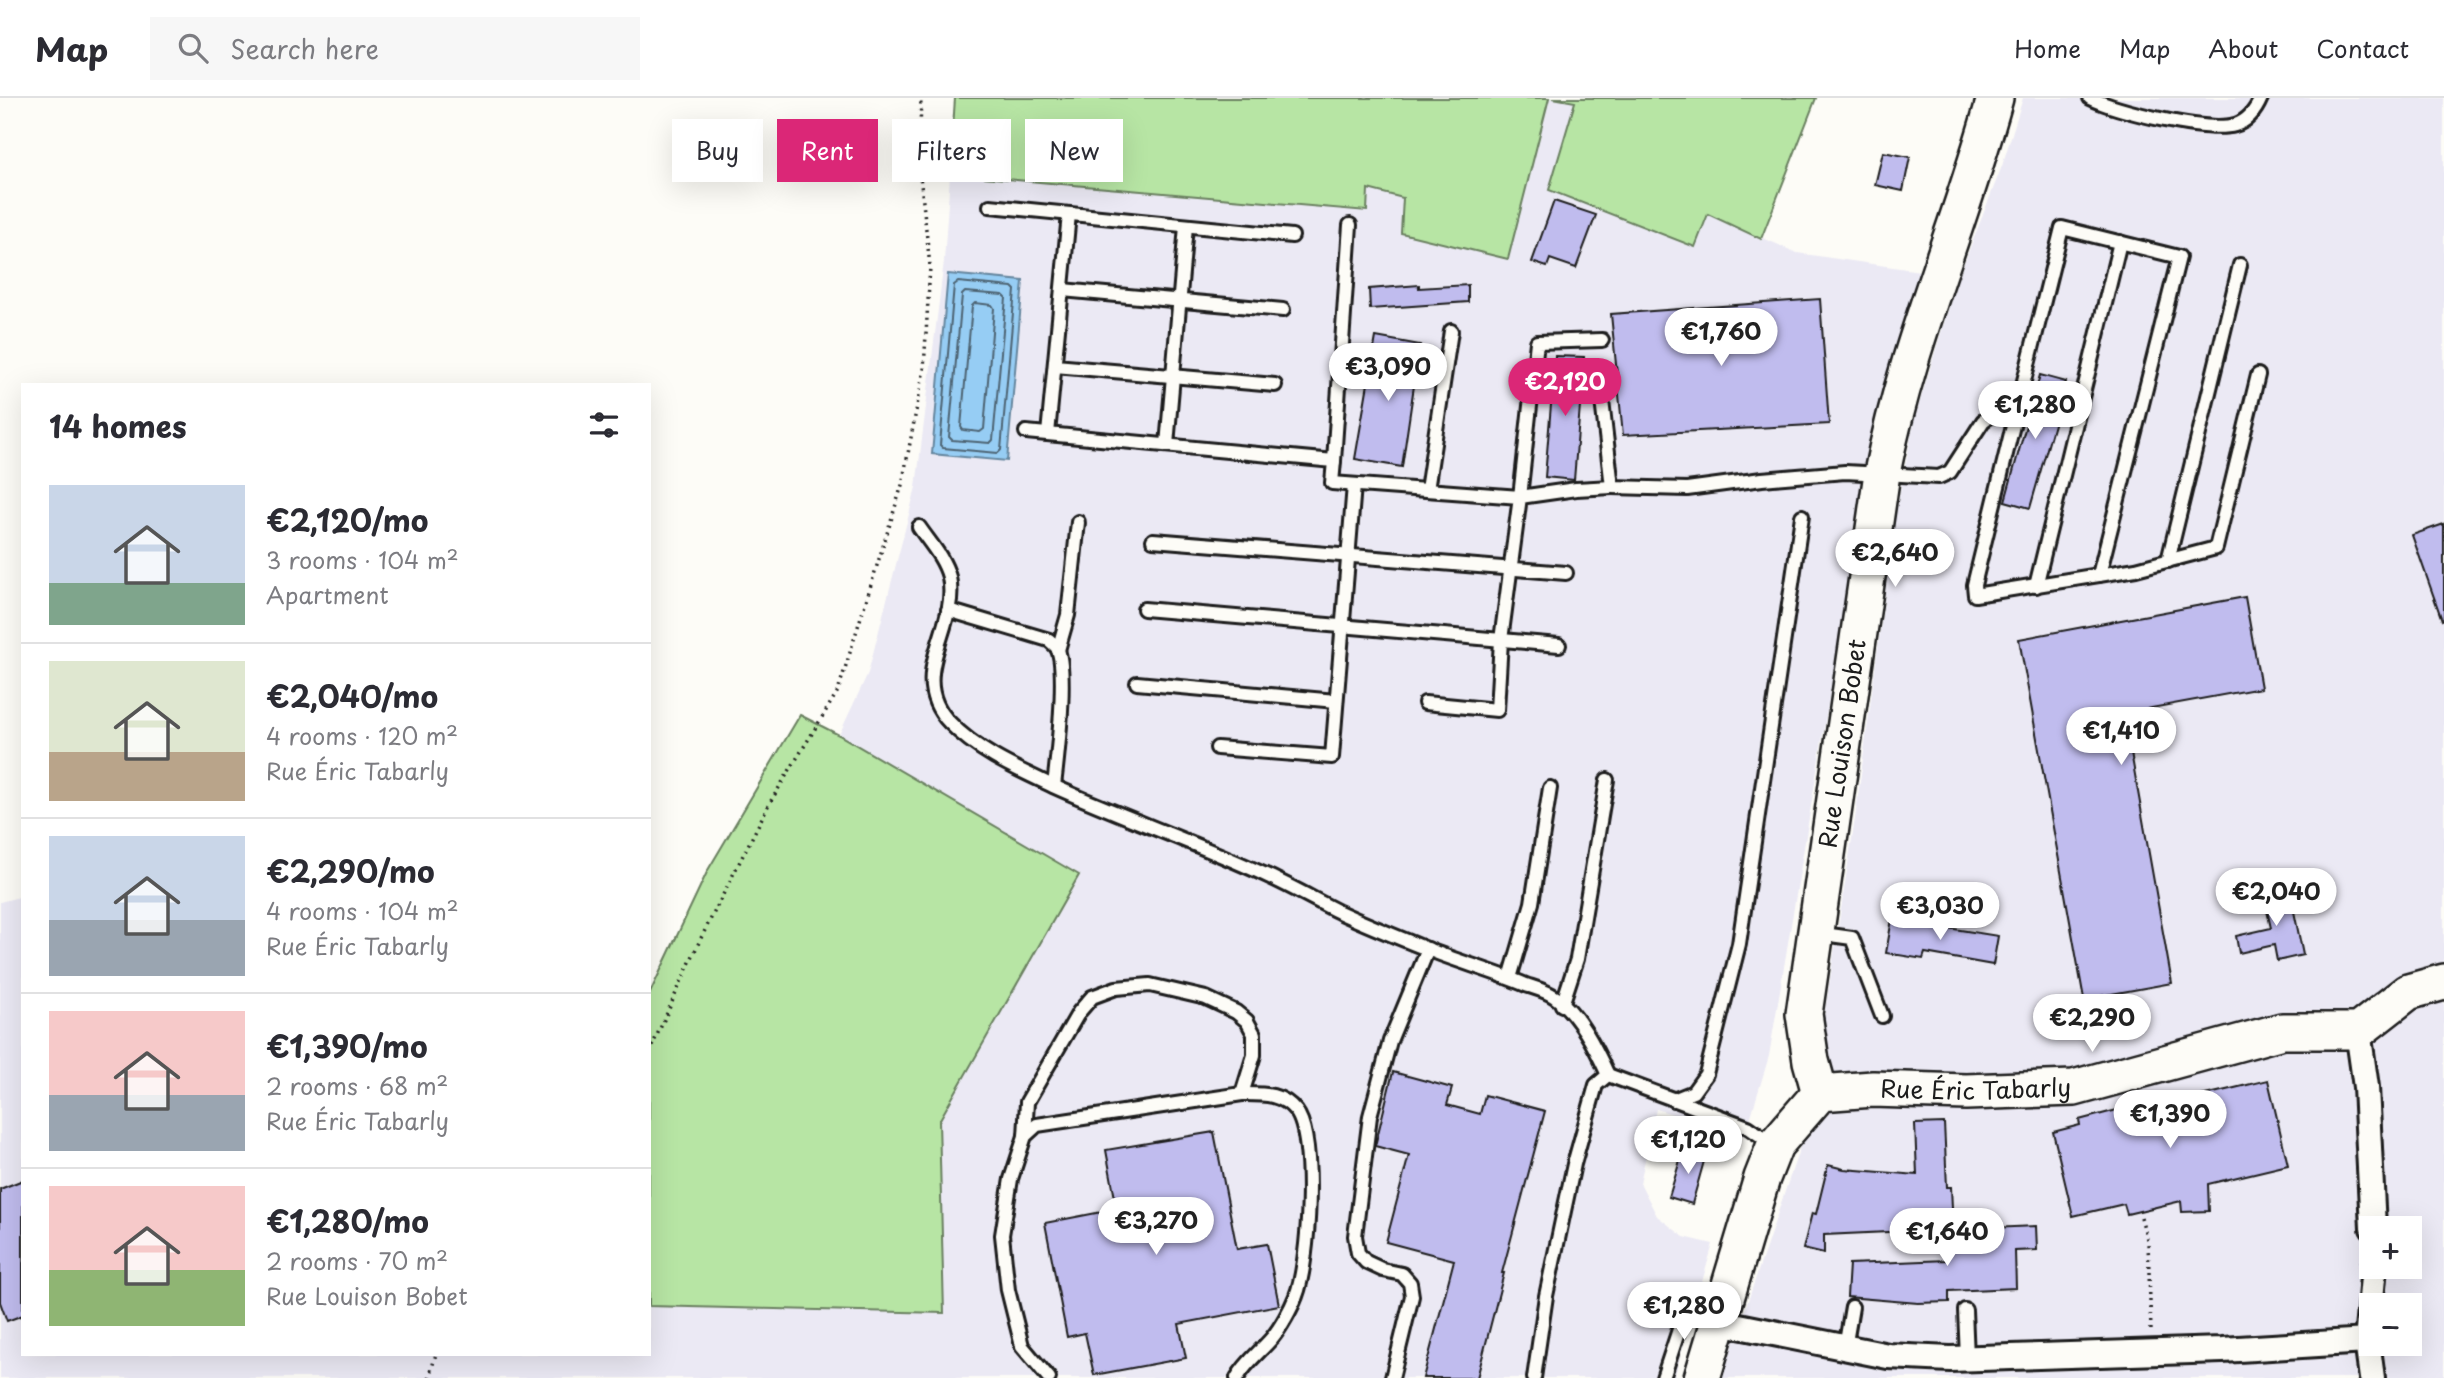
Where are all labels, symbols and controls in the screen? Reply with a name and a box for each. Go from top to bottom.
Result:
search box [150,17,640,80]
text: Map [35,23,108,73]
icon: search [174,29,212,67]
text: Search here [230,29,379,68]
text: Home [2014,30,2081,66]
text: Map [2119,30,2170,66]
text: About [2208,30,2278,66]
text: Contact [2316,30,2409,66]
chip: Buy [672,119,763,182]
chip: Rent [777,119,878,182]
chip: Filters [892,119,1011,182]
chip: New [1025,119,1123,182]
pin: €1,760 [1664,308,1778,368]
text: €1,760 [1681,313,1761,348]
pin: €3,090 [1331,344,1445,403]
text: €3,090 [1345,348,1431,383]
pin: €2,120 [1508,358,1622,418]
text: €2,120 [1524,363,1606,398]
pin: €1,280 [1978,382,2092,441]
text: €1,280 [1994,386,2076,421]
text: 14 homes [49,403,187,448]
icon: filters [585,406,623,444]
text: €2,120/mo [266,497,428,542]
icon: home [105,513,189,597]
pin: €2,640 [1838,530,1952,589]
text: €2,640 [1851,534,1939,569]
text: 3 rooms · 104 m² [266,542,459,577]
text: Apartment [266,577,389,612]
street label: Rue Louison Bobet [1808,636,1874,850]
text: €2,040/mo [266,673,438,718]
icon: home [105,689,189,773]
pin: €1,410 [2064,708,2178,767]
text: €1,410 [2082,712,2160,747]
text: 4 rooms · 120 m² [266,718,458,753]
text: Rue Éric Tabarly [266,753,449,788]
text: €2,290/mo [266,848,435,893]
icon: home [105,864,189,948]
pin: €2,040 [2219,868,2333,928]
text: €2,040 [2232,873,2320,908]
pin: €3,030 [1883,882,1997,942]
text: €3,030 [1896,887,1984,922]
text: 4 rooms · 104 m² [266,893,459,928]
text: Rue Éric Tabarly [266,928,449,963]
pin: €2,290 [2035,995,2149,1054]
text: €2,290 [2049,999,2135,1034]
text: €1,390/mo [266,1023,428,1068]
icon: home [105,1039,189,1123]
text: 2 rooms · 68 m² [266,1068,448,1103]
street label: Rue Éric Tabarly [1880,1068,2072,1108]
pin: €1,390 [2113,1090,2227,1150]
text: €1,390 [2130,1095,2210,1130]
text: Rue Éric Tabarly [266,1103,449,1138]
pin: €1,120 [1631,1116,1745,1176]
text: €1,120 [1650,1121,1726,1156]
text: €1,280/mo [266,1198,429,1243]
pin: €3,270 [1099,1198,1213,1257]
text: €3,270 [1114,1202,1198,1237]
pin: €1,640 [1890,1208,2004,1268]
text: €1,640 [1906,1213,1988,1248]
icon: home [105,1214,189,1298]
map controls [2359,1216,2422,1356]
button: + [2359,1216,2422,1279]
text: 2 rooms · 70 m² [266,1243,448,1278]
text: Rue Louison Bobet [266,1278,468,1313]
pin: €1,280 [1627,1282,1741,1342]
text: €1,280 [1643,1287,1725,1322]
button: − [2359,1293,2422,1356]

